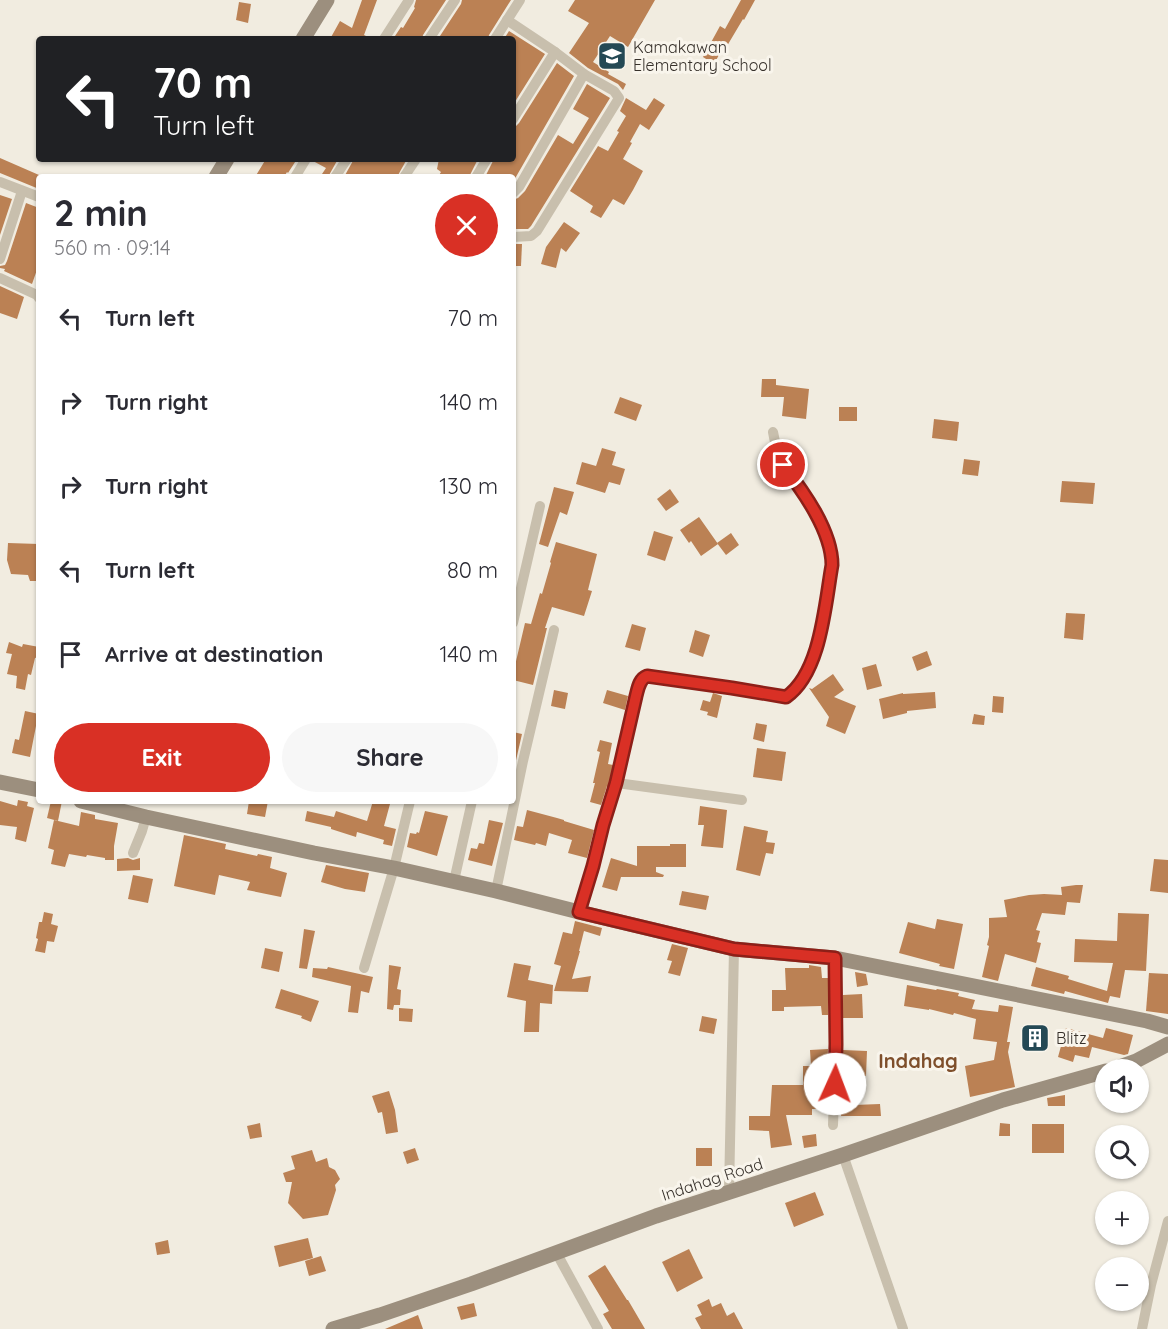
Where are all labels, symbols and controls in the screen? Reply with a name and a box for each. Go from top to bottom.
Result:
place label: Kamakawan Elementary School [633,37,772,75]
school or university icon: Kamakawan Elementary School [596,40,628,72]
text: 70 m [153,56,252,109]
icon: left [54,60,132,138]
text: Turn left [153,108,255,142]
text: 2 min [54,190,148,235]
button: close [435,194,498,257]
text: 560 m · 09:14 [54,235,171,260]
icon: left [54,302,87,335]
text: Turn left [105,304,195,332]
text: 70 m [448,304,498,332]
icon: right [54,386,87,419]
text: Turn right [105,388,209,416]
text: 140 m [439,388,498,416]
pin [757,439,808,490]
icon: arrive [766,448,799,481]
icon: right [54,470,87,503]
text: Turn right [105,472,209,500]
text: 130 m [439,472,498,500]
icon: left [54,554,87,587]
text: Turn left [105,556,195,584]
text: 80 m [447,556,498,584]
icon: arrive [54,638,87,671]
text: Arrive at destination [105,640,323,668]
text: 140 m [439,640,498,668]
button: Exit [54,723,270,792]
button: Share [282,723,498,792]
building icon: Blitz [1019,1022,1051,1054]
place label: Blitz [1056,1028,1087,1048]
district label: Indahag [878,1048,958,1073]
position arrow [803,1052,867,1116]
map controls [1095,1059,1149,1311]
button: sound [1095,1059,1149,1113]
button: search [1095,1125,1149,1179]
street label: Indahag Road [659,1153,765,1205]
button: + [1095,1191,1149,1245]
button: − [1095,1257,1149,1311]

